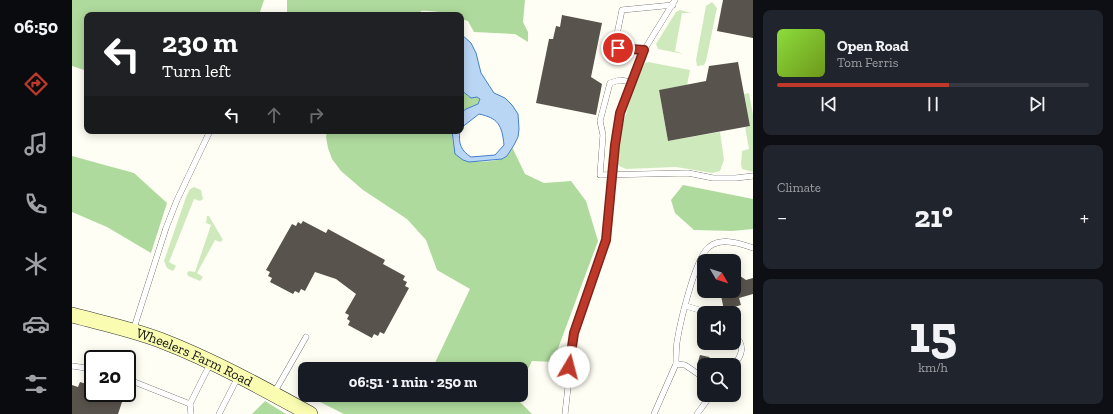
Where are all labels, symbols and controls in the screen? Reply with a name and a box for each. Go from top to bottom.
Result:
text: 06:50 [14,16,58,38]
text: 230 m [162,26,238,59]
icon: left [96,28,148,80]
pin [601,31,635,65]
icon: arrive [607,37,629,59]
text: Open Road [837,37,909,55]
text: Tom Ferris [837,55,898,70]
text: Turn left [162,60,231,82]
icon: directions [22,70,50,98]
icon: previous [818,93,840,115]
icon: pause [922,93,944,115]
icon: next [1026,93,1048,115]
icon: left [221,104,243,126]
icon: ahead [263,104,285,126]
icon: right [305,104,327,126]
icon: music [22,130,50,158]
text: Climate [777,180,821,195]
icon: phone [22,190,50,218]
text: 21° [914,199,953,235]
text: − [777,204,787,231]
text: + [1080,204,1089,231]
icon: climate [22,250,50,278]
north arrow [697,254,741,298]
map controls [697,254,741,402]
text: 15 [909,303,957,365]
button: sound [697,306,741,350]
icon: car [22,310,50,338]
street label: Wheelers Farm Road [134,325,256,391]
position arrow [548,346,590,388]
speed limit sign: 20 [84,350,136,402]
button: search [697,358,741,402]
text: km/h [918,360,948,375]
icon: filters [22,370,50,398]
text: 06:51 · 1 min · 250 m [349,373,477,391]

